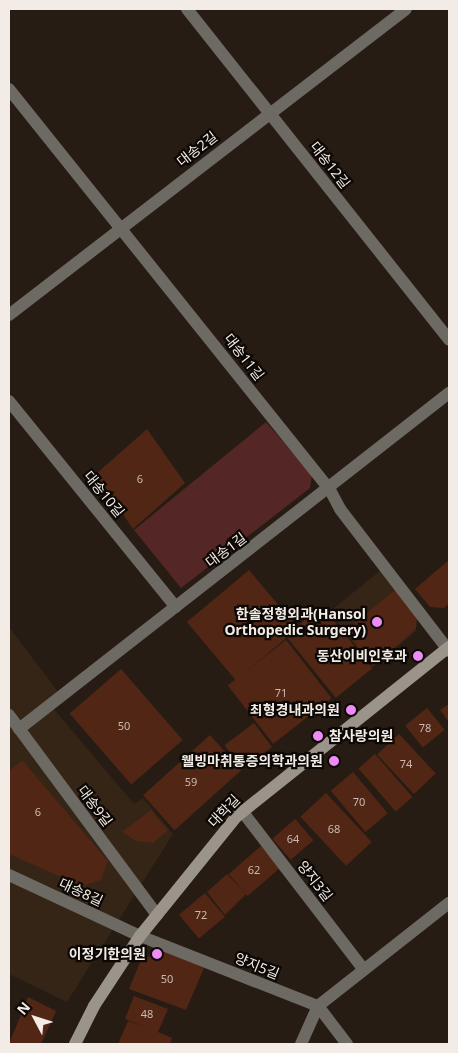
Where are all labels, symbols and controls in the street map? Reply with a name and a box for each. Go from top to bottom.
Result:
street label: 대송2길 [173,128,221,170]
street label: 대송12길 [307,138,353,192]
street label: 대송11길 [221,330,267,384]
street label: 대송10길 [80,467,128,521]
house number: 6 [137,472,143,486]
street label: 대송1길 [202,529,250,571]
place label: 한솔정형외과(Hansol Orthopedic Surgery) [225,606,366,638]
marker: 한솔정형외과(Hansol Orthopedic Surgery) [370,615,384,629]
place label: 동산이비인후과 [317,648,407,664]
marker: 동산이비인후과 [411,649,425,663]
house number: 71 [275,686,287,700]
place label: 최형경내과의원 [250,702,340,718]
marker: 최형경내과의원 [344,703,358,717]
house number: 50 [118,719,130,733]
house number: 78 [419,721,431,735]
place label: 참사랑의원 [329,728,393,744]
marker: 참사랑의원 [311,729,325,743]
place label: 웰빙마취통증의학과의원 [181,753,323,769]
marker: 웰빙마취통증의학과의원 [327,754,341,768]
house number: 74 [400,757,412,771]
house number: 59 [185,775,197,789]
street label: 대송9길 [74,782,116,830]
street label: 대학길 [205,791,243,831]
house number: 70 [353,795,365,809]
house number: 6 [35,805,41,819]
house number: 68 [328,822,340,836]
house number: 64 [287,832,299,846]
street label: 양지3길 [294,857,336,905]
house number: 62 [248,863,260,877]
street label: 대송8길 [56,875,106,909]
house number: 72 [195,908,207,922]
place label: 이정기한의원 [69,946,146,962]
marker: 이정기한의원 [150,947,164,961]
street label: 양지5길 [232,949,282,983]
house number: 50 [161,972,173,986]
north arrow [10,993,60,1043]
text: N [12,998,34,1019]
house number: 48 [141,1007,153,1021]

